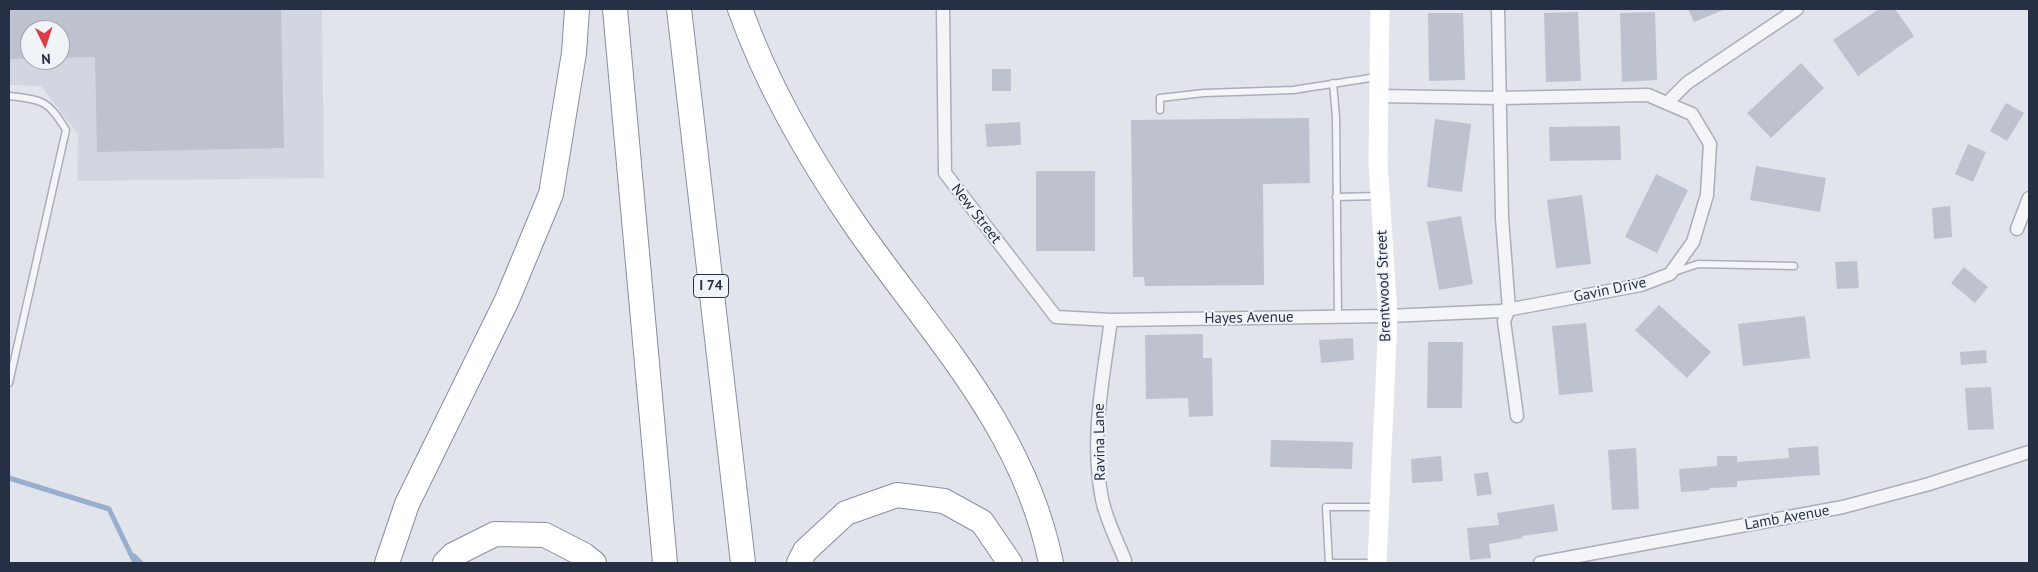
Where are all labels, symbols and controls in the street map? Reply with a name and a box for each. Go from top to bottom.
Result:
north arrow [20,20,70,70]
text: N [41,50,51,68]
street label: New Street [947,181,1005,247]
street label: Brentwood Street [1373,230,1395,342]
road number: I 74 [694,274,728,298]
street label: Gavin Drive [1572,274,1648,306]
street label: Hayes Avenue [1204,308,1294,328]
street label: Ravina Lane [1090,403,1110,481]
street label: Lamb Avenue [1743,502,1831,534]

